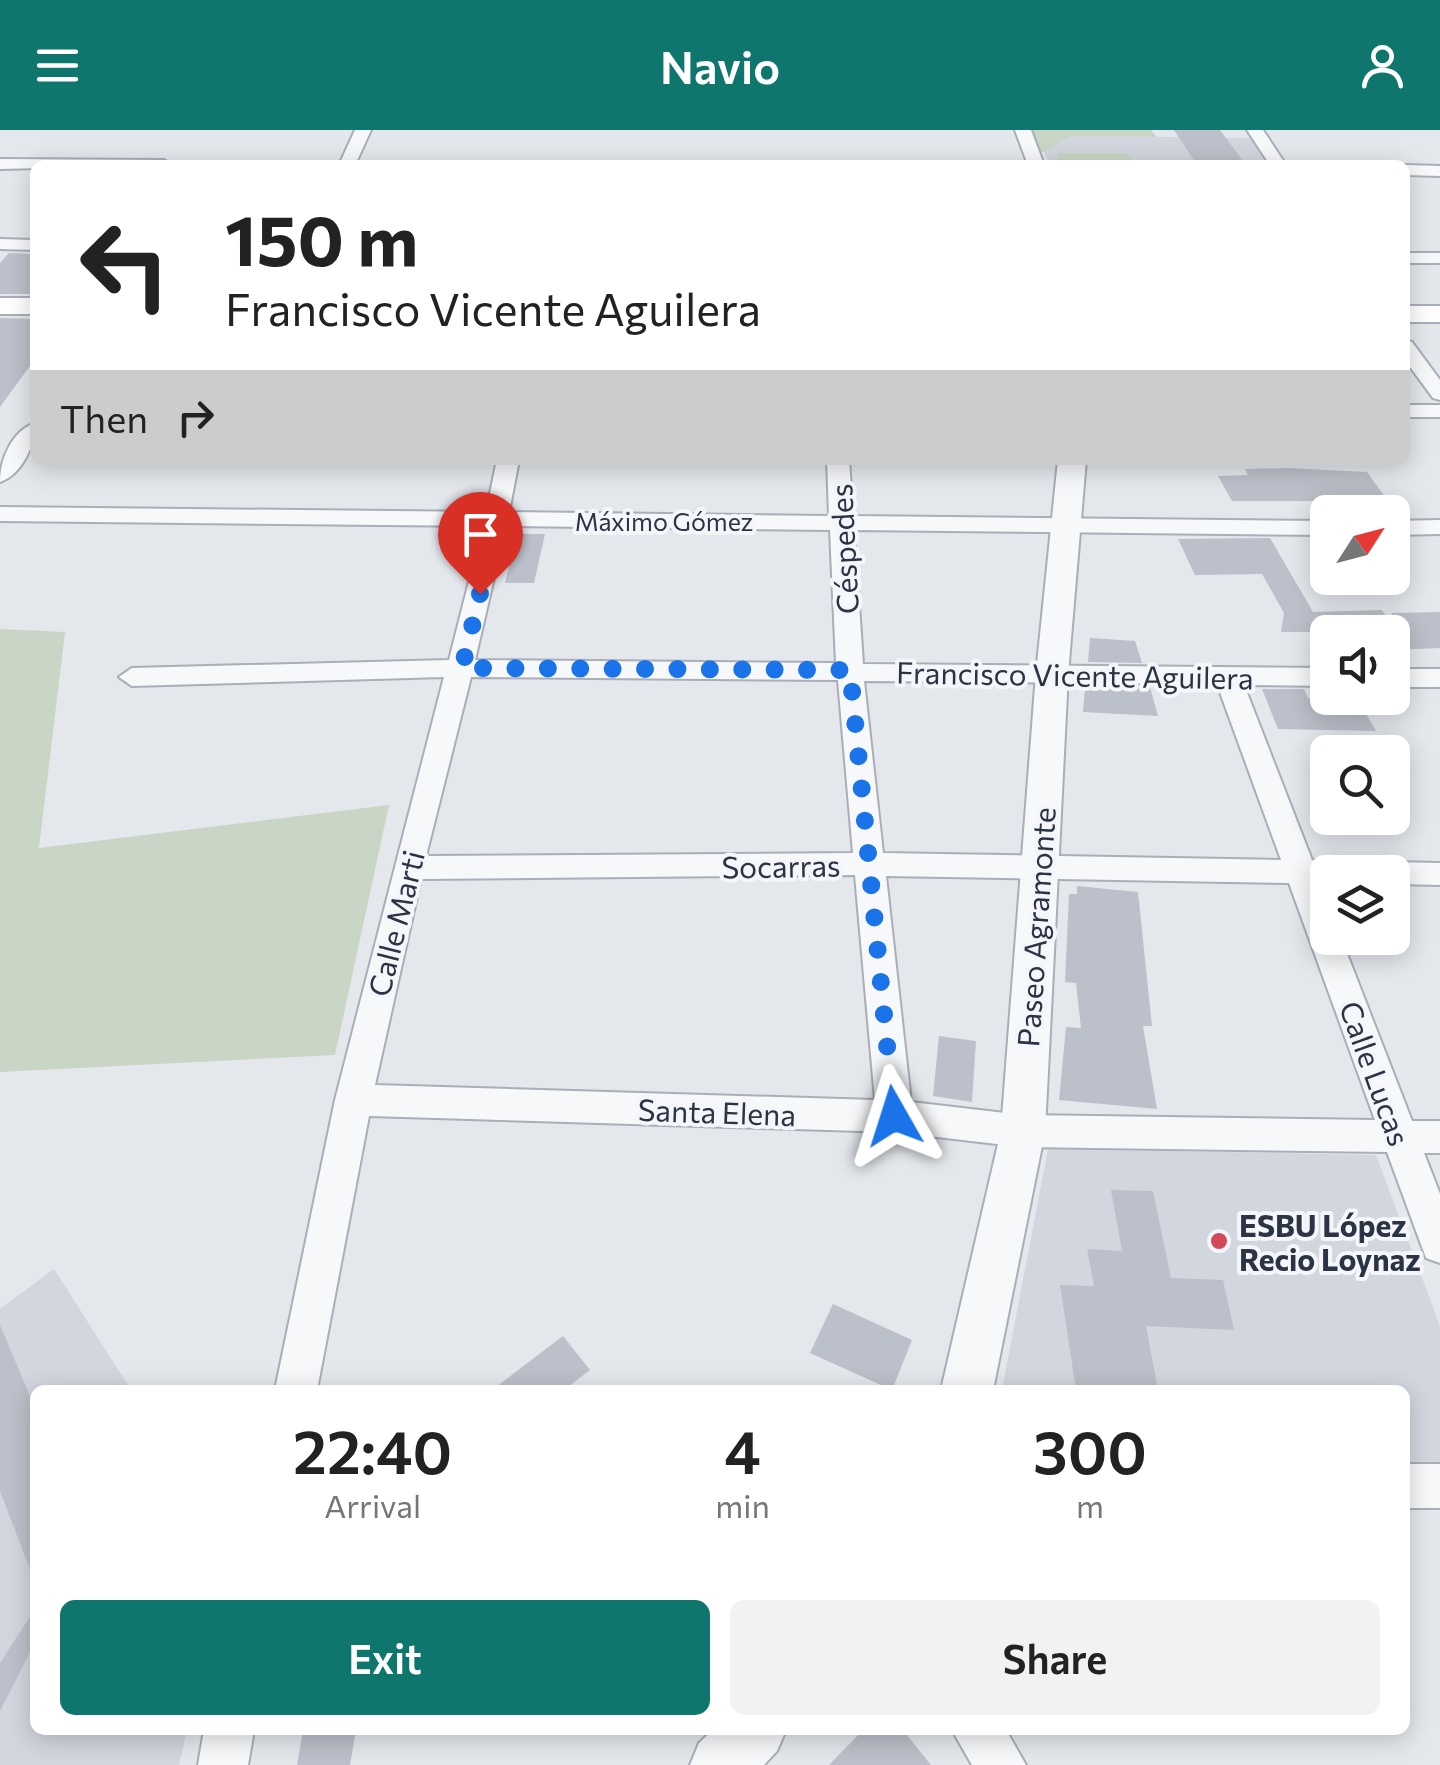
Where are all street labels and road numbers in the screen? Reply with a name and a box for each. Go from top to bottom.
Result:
street label: Céspedes [821,483,865,615]
street label: Máximo Gómez [575,506,753,536]
street label: Francisco Vicente Aguilera [896,652,1254,696]
street label: Paseo Agramonte [1008,806,1062,1048]
street label: Socarras [721,845,841,885]
street label: Calle Marti [359,846,431,1000]
street label: Calle Lucas [1333,996,1419,1150]
street label: Santa Elena [637,1090,797,1132]

